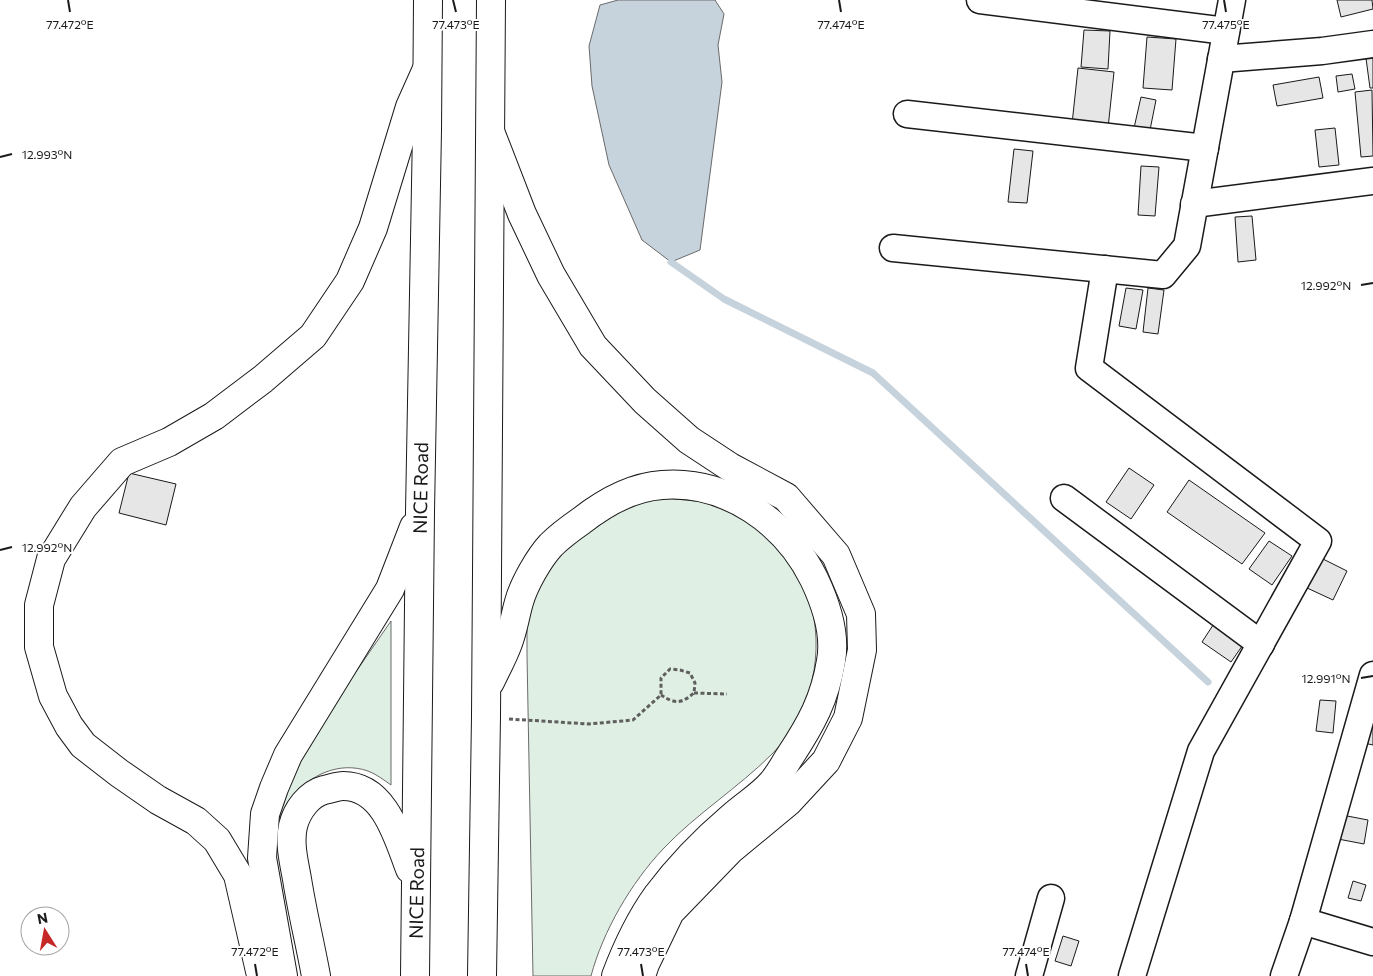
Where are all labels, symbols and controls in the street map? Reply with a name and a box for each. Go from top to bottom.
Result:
text: 77.472°E [46,17,94,31]
text: 77.473°E [432,17,480,31]
text: 77.474°E [817,17,865,31]
text: 77.475°E [1202,17,1250,31]
text: 12.993°N [22,147,72,161]
text: 12.992°N [1301,278,1351,292]
street label: NICE Road [408,442,432,534]
text: 12.992°N [22,540,72,554]
text: 12.991°N [1302,671,1350,685]
street label: NICE Road [404,847,428,939]
north arrow [20,906,70,956]
text: N [36,908,49,927]
text: 77.472°E [231,944,279,958]
text: 77.473°E [617,944,665,958]
text: 77.474°E [1002,944,1050,958]

